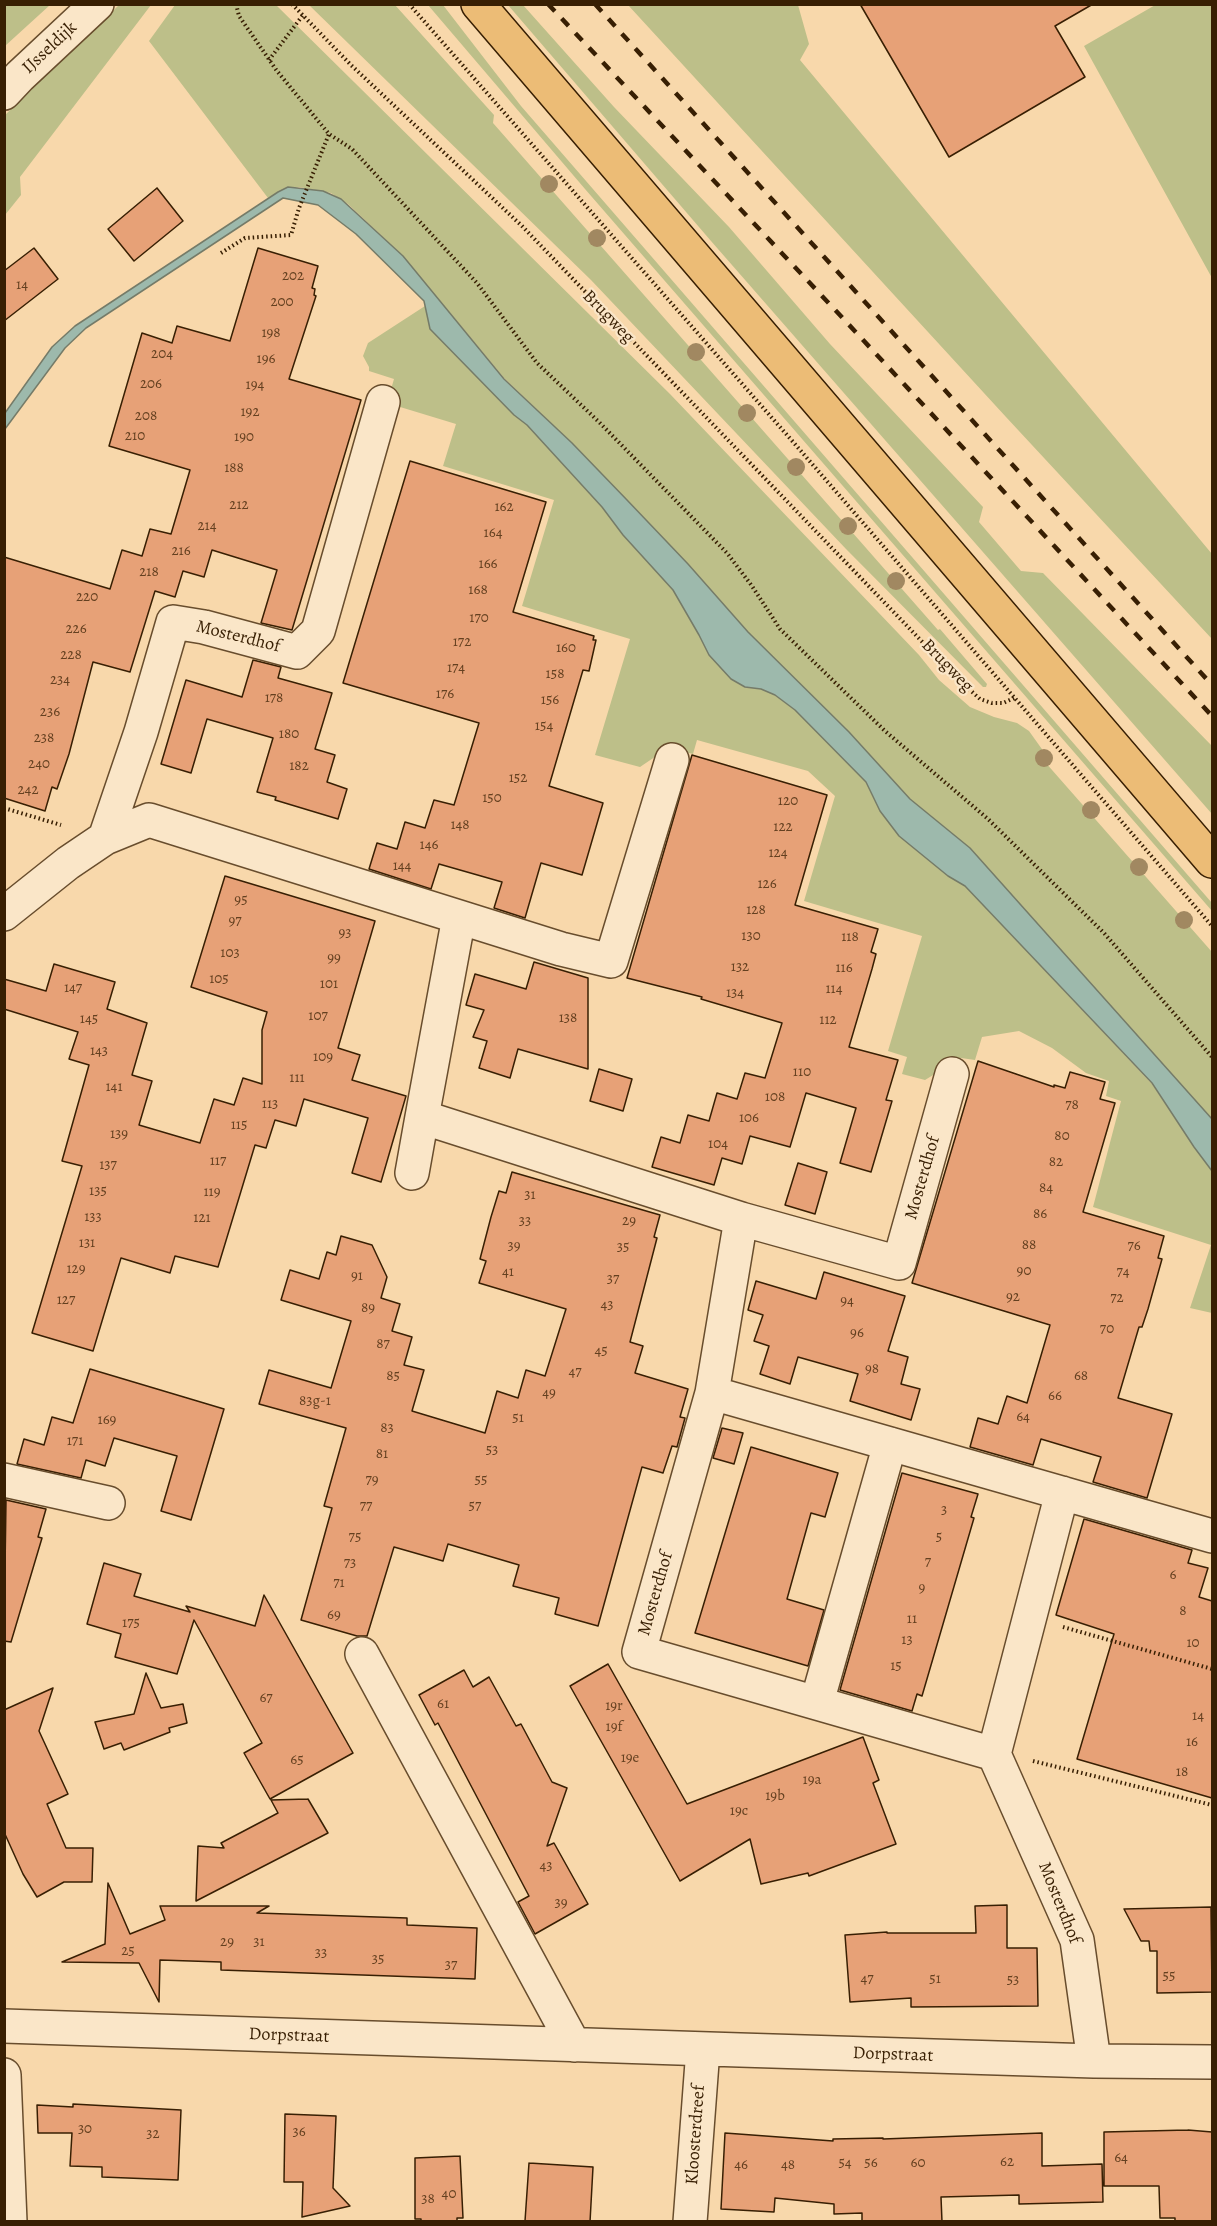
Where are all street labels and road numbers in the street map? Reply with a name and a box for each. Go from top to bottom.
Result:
street label: IJsseldijk [18,17,82,79]
street label: Brugweg [577,286,639,348]
street label: Mosterdhof [194,616,282,658]
street label: Brugweg [916,635,978,697]
street label: Mosterdhof [901,1134,945,1222]
street label: Mosterdhof [634,1550,678,1638]
street label: Mosterdhof [1033,1859,1085,1947]
street label: Dorpstraat [248,2024,330,2048]
street label: Dorpstraat [852,2043,934,2067]
street label: Kloosterdreef [682,2084,710,2186]

